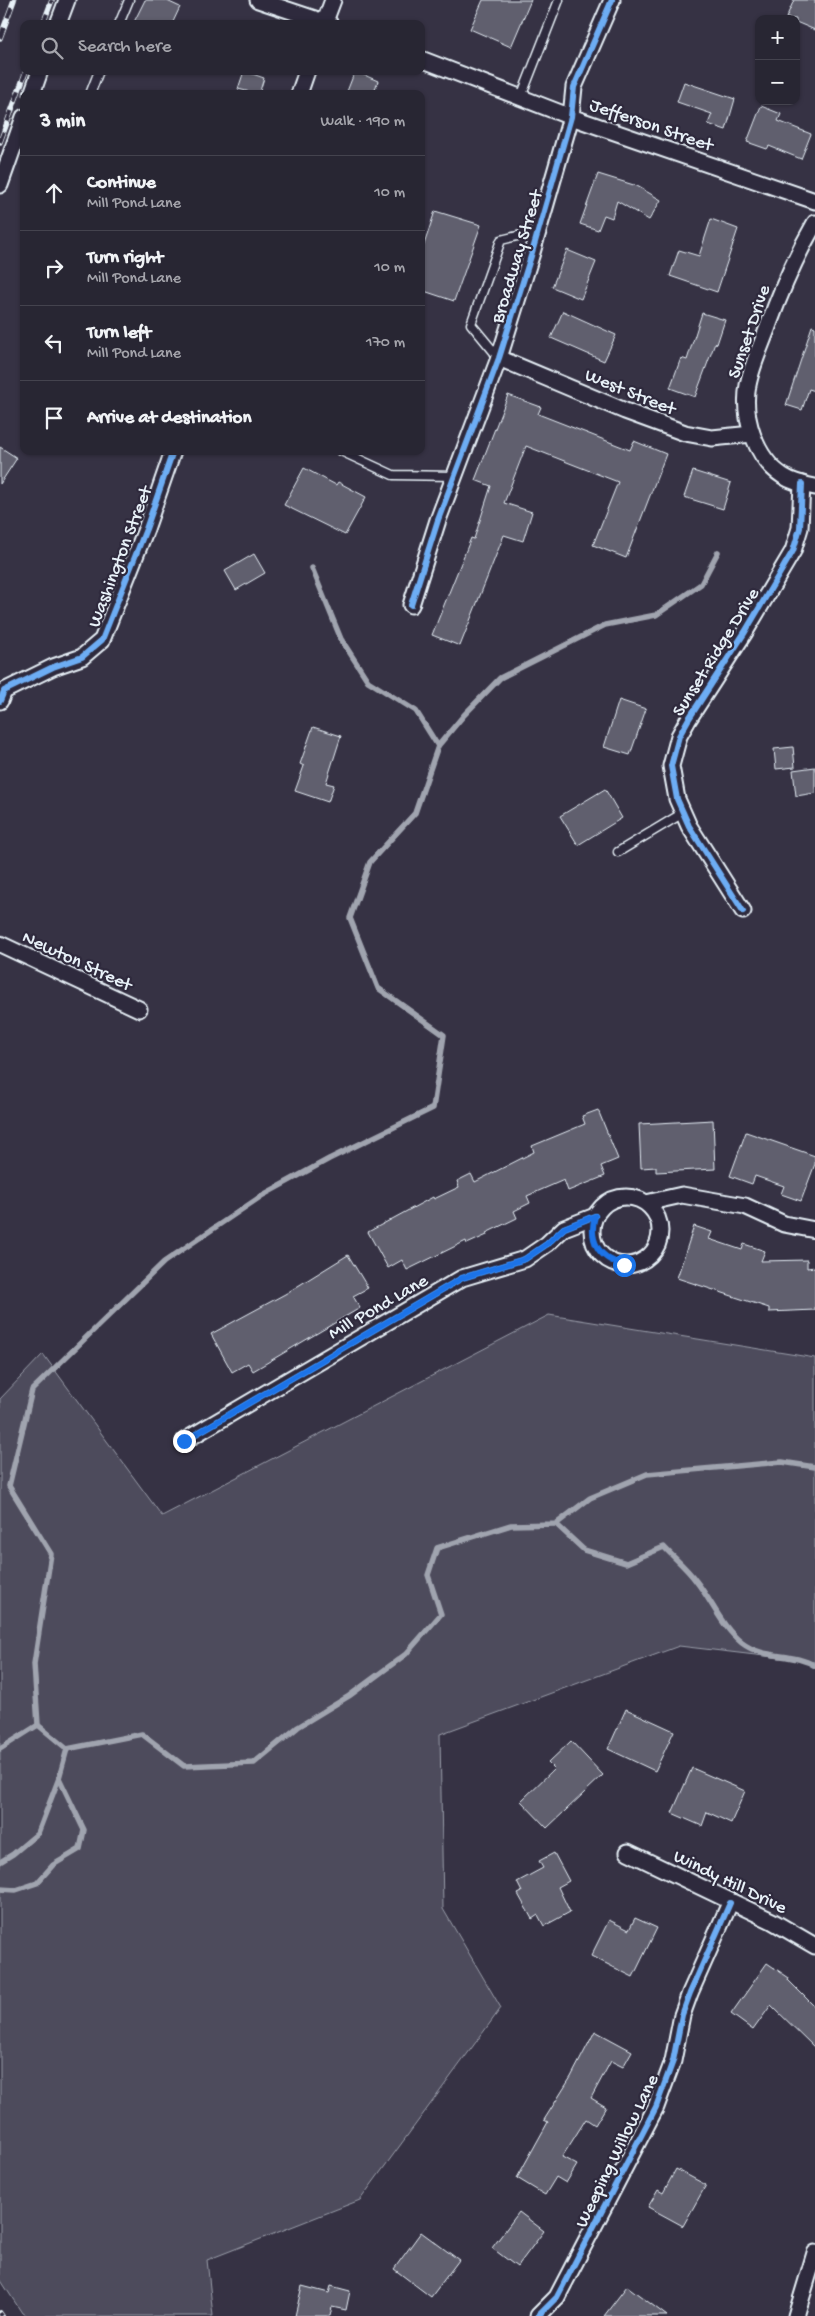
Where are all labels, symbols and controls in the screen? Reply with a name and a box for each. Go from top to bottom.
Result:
map controls [755,15,800,105]
button: + [755,15,800,60]
search box [20,20,425,75]
icon: search [38,34,66,62]
text: Search here [78,36,172,59]
button: − [755,60,800,105]
street label: Jefferson Street [586,94,718,159]
text: 3 min [40,110,85,135]
text: Walk · 190 m [321,113,405,132]
text: Continue [87,172,156,195]
icon: ahead [40,179,68,207]
text: 10 m [374,184,405,203]
street label: Broadway Street [487,186,550,327]
text: Mill Pond Lane [87,195,181,214]
text: Turn right [87,247,163,270]
icon: right [40,254,68,282]
text: 10 m [374,259,405,278]
text: Mill Pond Lane [87,270,181,289]
street label: Sunset Drive [724,282,777,382]
text: Turn left [87,322,151,345]
icon: left [40,329,68,357]
text: 170 m [366,334,405,353]
text: Mill Pond Lane [87,345,181,364]
street label: West Street [581,365,681,423]
icon: arrive [40,404,68,432]
text: Arrive at destination [87,407,251,430]
street label: Washington Street [84,481,160,631]
street label: Sunset Ridge Drive [668,584,766,722]
street label: Newton Street [18,927,137,999]
route start [613,1254,636,1277]
street label: Mill Pond Lane [325,1270,433,1346]
route end [173,1430,196,1453]
street label: Windy Hill Drive [669,1846,790,1921]
street label: Weeping Willow Lane [571,2071,665,2232]

